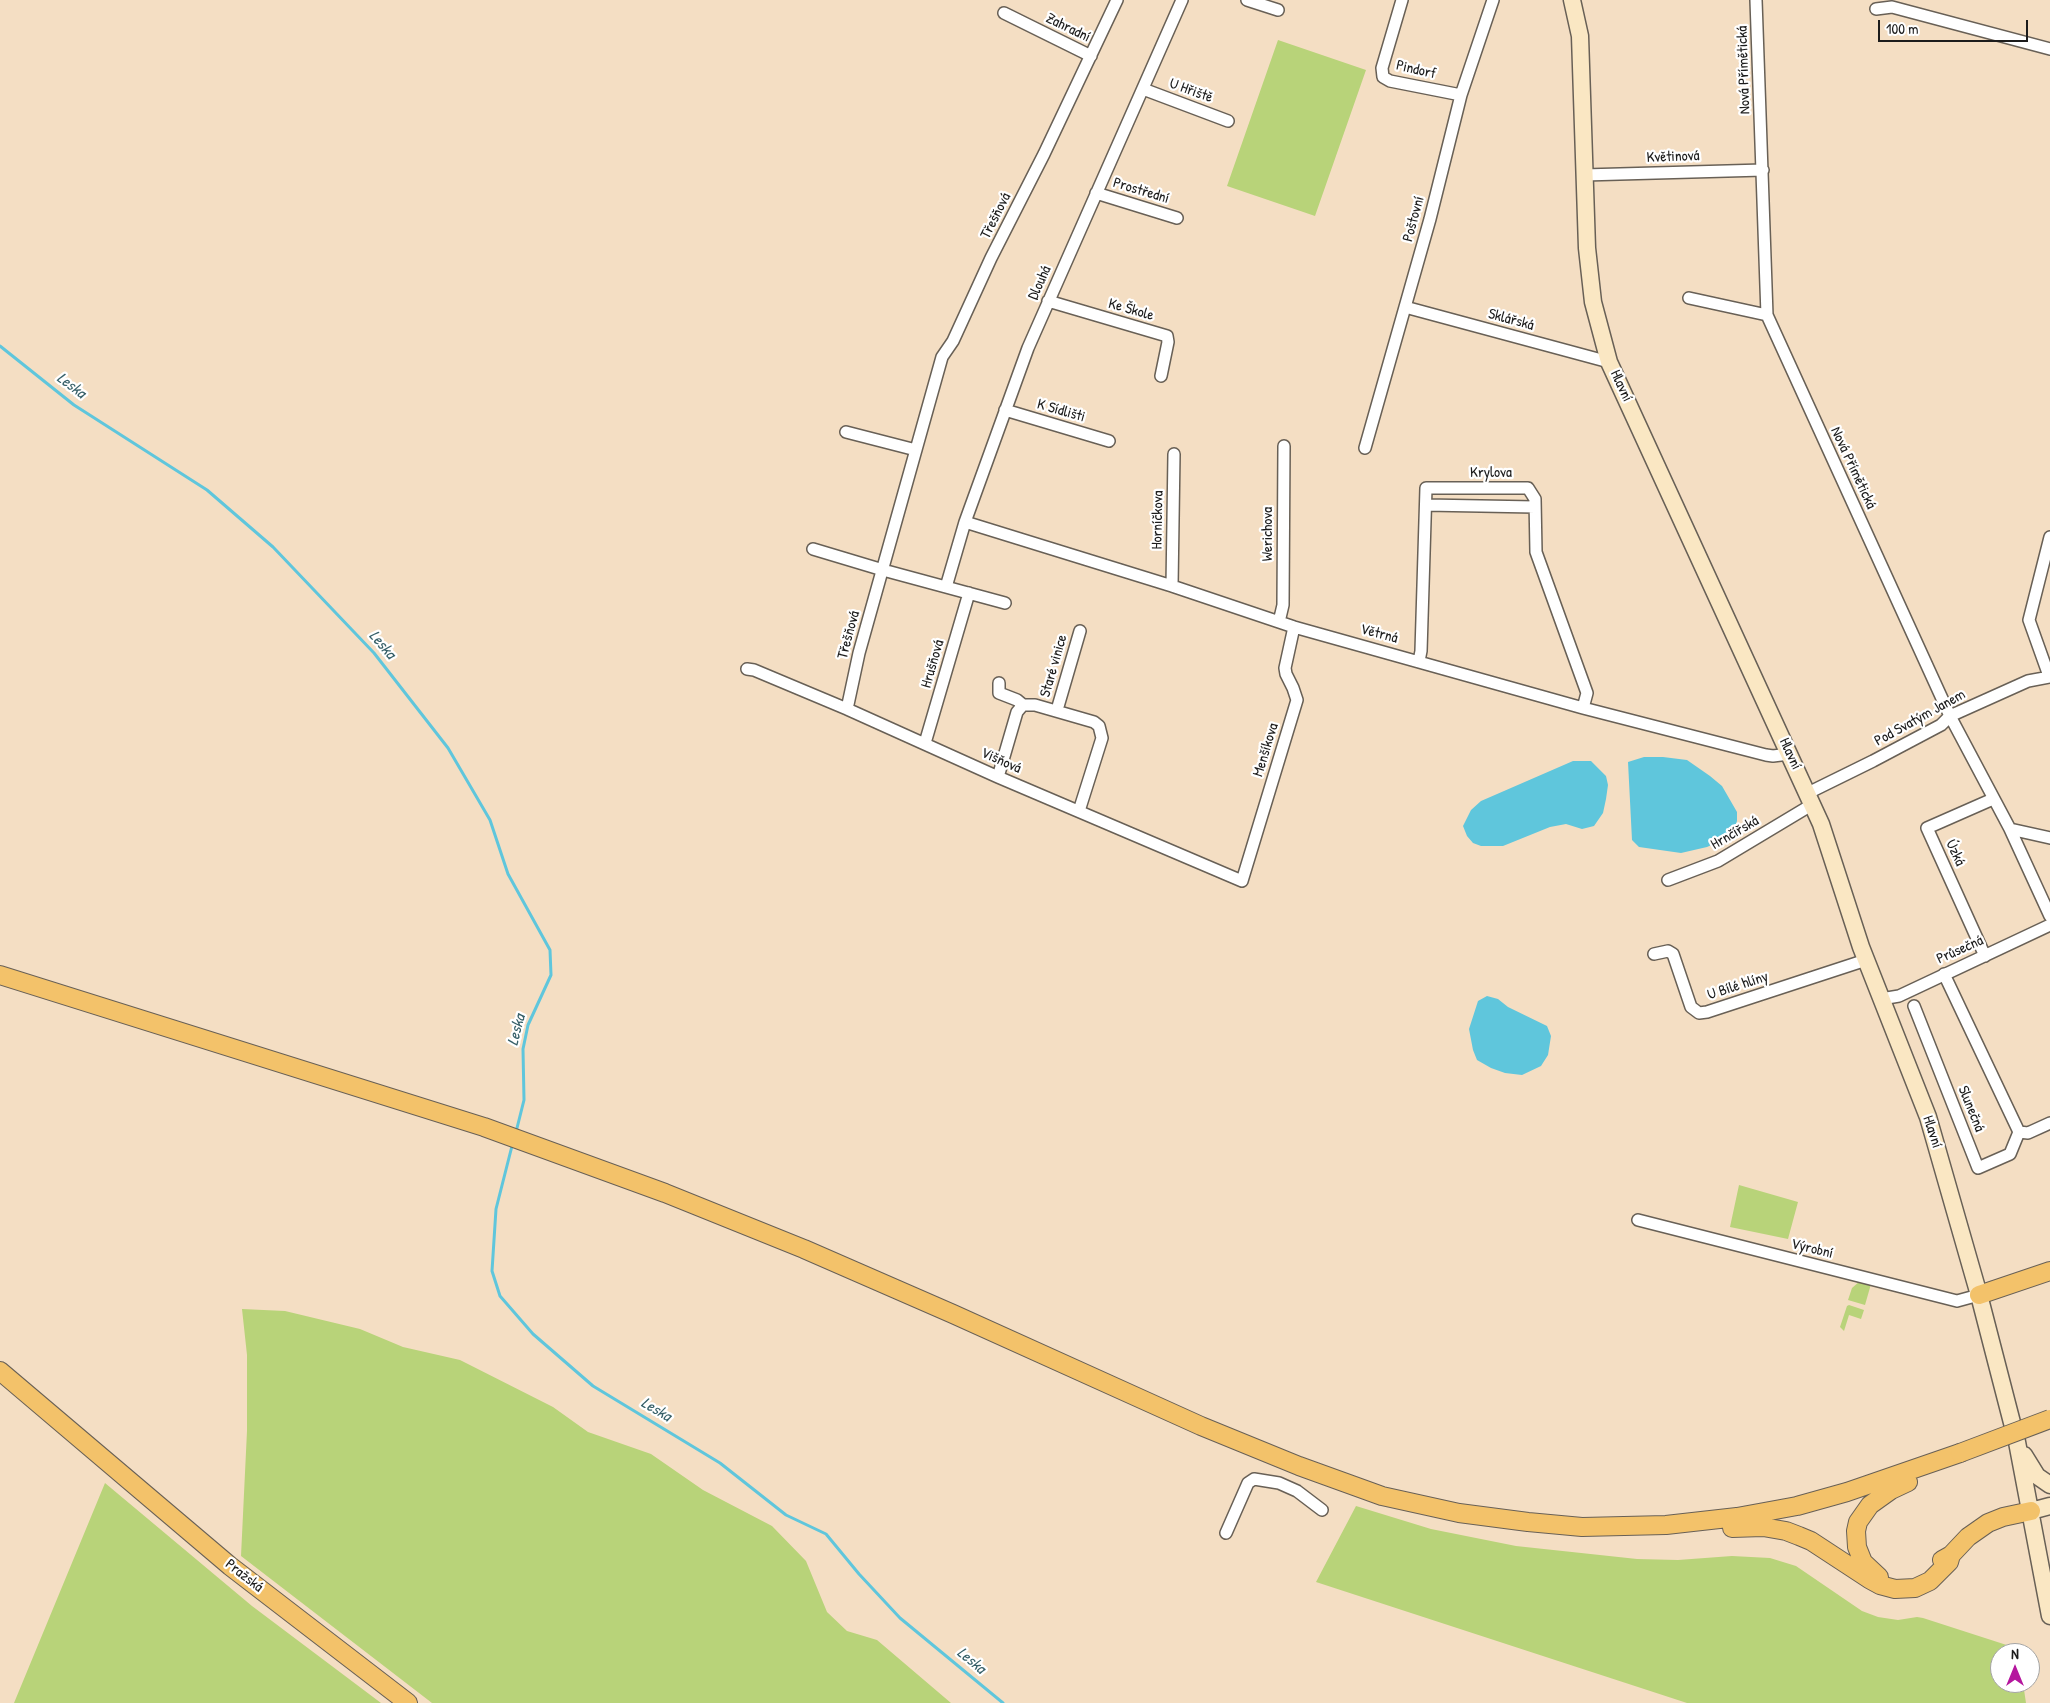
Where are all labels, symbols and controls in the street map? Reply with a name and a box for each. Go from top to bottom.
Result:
street label: Zahradní [1043,10,1093,46]
scale bar [1880,10,2030,42]
text: 100 m [1886,18,1919,39]
street label: Nová Přímětická [1733,26,1755,114]
street label: Pindorf [1394,57,1438,83]
street label: U Hřiště [1167,75,1215,107]
street label: Květinová [1646,147,1700,167]
street label: Prostřední [1111,174,1171,208]
street label: Třešňová [977,190,1015,242]
street label: Poštovní [1399,194,1429,244]
street label: Dlouhá [1025,263,1055,303]
street label: Ke Škole [1106,295,1156,325]
street label: Sklářská [1486,305,1536,335]
street label: Hlavní [1606,367,1636,405]
water label: Leska [53,369,89,403]
street label: K Sídlišti [1035,396,1087,426]
street label: Nová Přímětická [1826,424,1880,512]
street label: Krylova [1470,464,1512,482]
street label: Horníčkova [1148,490,1168,550]
street label: Werichova [1259,507,1277,561]
street label: Třešňová [834,609,864,661]
street label: Větrná [1358,620,1400,648]
water label: Leska [364,627,400,663]
street label: Staré vinice [1036,633,1072,699]
street label: Hrušňová [918,638,948,690]
street label: Pod Svatým Janem [1872,686,1968,750]
street label: Menšíkova [1249,721,1283,779]
street label: Hlavní [1775,735,1805,773]
street label: Višňová [978,744,1024,778]
street label: Hrnčířská [1708,812,1762,854]
street label: Úzká [1941,837,1969,869]
street label: Průsečná [1934,932,1986,968]
street label: U Bílé hlíny [1705,968,1771,1004]
water label: Leska [504,1012,530,1048]
street label: Slunečná [1954,1083,1988,1135]
street label: Hlavní [1918,1114,1946,1150]
street label: Výrobní [1789,1235,1835,1263]
water label: Leska [638,1394,674,1426]
street label: Pražská [221,1556,267,1596]
north arrow [1990,1643,2040,1693]
water label: Leska [953,1644,989,1678]
text: N [2011,1644,2019,1663]

